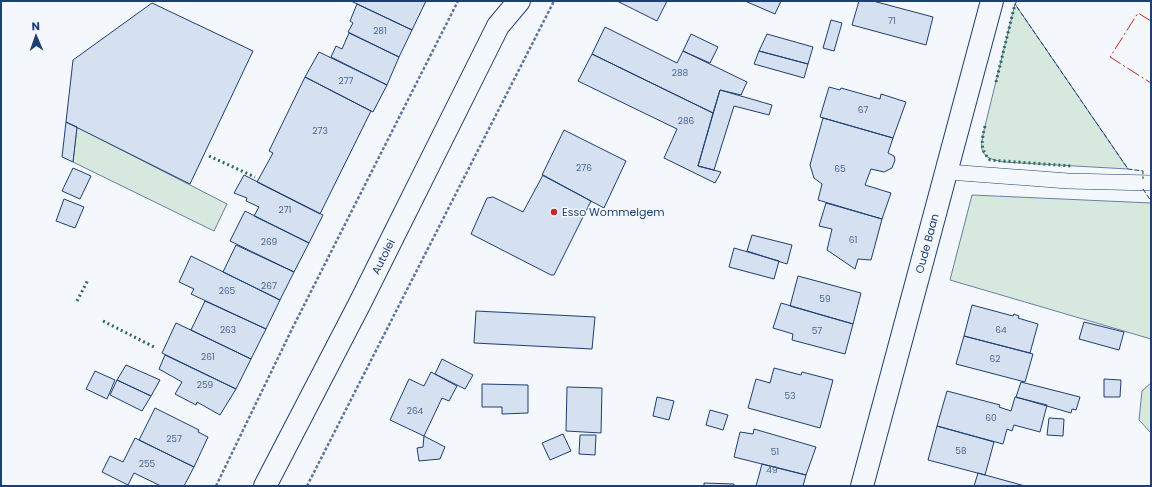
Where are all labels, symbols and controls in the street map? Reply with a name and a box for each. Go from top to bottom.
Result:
house number: 71 [888,15,896,27]
north arrow [16,16,56,56]
text: N [31,18,40,34]
house number: 281 [373,25,387,37]
house number: 288 [672,67,689,79]
house number: 277 [338,75,354,87]
house number: 67 [858,104,868,116]
house number: 286 [678,115,695,127]
house number: 273 [312,125,328,137]
house number: 276 [576,162,592,174]
house number: 65 [834,163,846,175]
house number: 271 [279,204,292,216]
place label: Esso Wommelgem [562,204,665,220]
marker: Esso Wommelgem [549,207,559,217]
street label: Oude Baan [911,212,943,275]
house number: 61 [849,234,857,246]
house number: 269 [261,236,278,248]
street label: Autolei [368,236,399,277]
house number: 267 [261,280,277,292]
house number: 265 [219,285,236,297]
house number: 59 [819,293,831,305]
house number: 263 [220,324,236,336]
house number: 64 [995,324,1007,336]
house number: 57 [812,325,822,337]
house number: 261 [201,351,215,363]
house number: 62 [990,353,1000,365]
house number: 259 [197,379,214,391]
house number: 53 [785,390,795,402]
house number: 264 [407,405,424,417]
house number: 60 [985,412,997,424]
house number: 257 [166,433,182,445]
house number: 58 [955,445,967,457]
house number: 51 [771,446,779,458]
house number: 255 [139,458,156,470]
house number: 49 [766,464,778,476]

